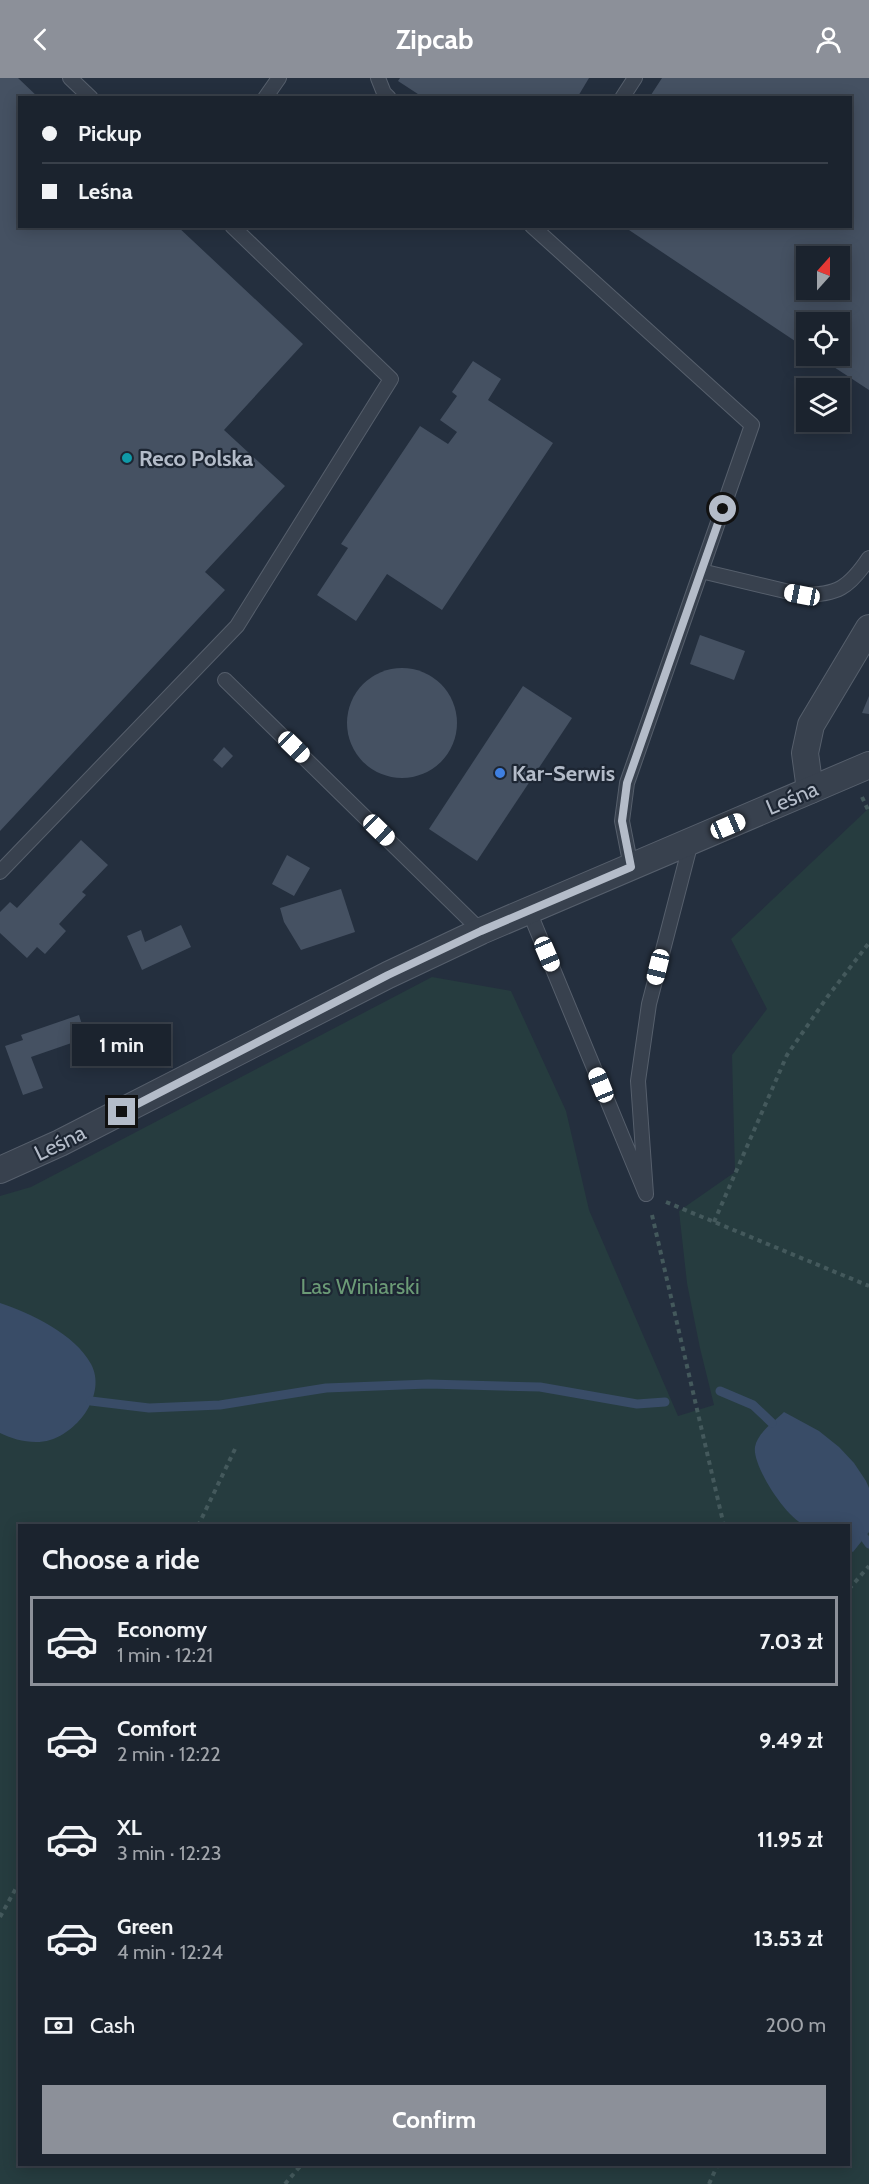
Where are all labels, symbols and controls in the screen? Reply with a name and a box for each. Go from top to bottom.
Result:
icon: back [24,23,57,56]
text: Zipcab [396,23,473,56]
icon: person [812,23,845,56]
text: Pickup [78,120,142,147]
text: Leśna [78,178,133,205]
north arrow [796,246,850,300]
map controls [796,246,850,432]
button: locate [796,312,850,366]
button: layers [796,378,850,432]
place label: Reco Polska [139,445,253,472]
marker: Reco Polska [120,451,134,465]
route start [709,495,736,522]
car [783,583,821,607]
car [275,728,313,766]
place label: Kar-Serwis [512,760,615,787]
marker: Kar-Serwis [493,766,507,780]
street label: Leśna [762,775,823,821]
car [360,811,398,849]
car [708,811,748,841]
car [532,934,562,974]
car [645,947,671,987]
callout: 1 min [72,1025,172,1067]
text: 1 min [99,1033,144,1057]
car [586,1065,616,1105]
route end [108,1098,135,1125]
street label: Leśna [30,1119,91,1167]
park label: Las Winiarski [300,1273,420,1300]
text: Choose a ride [42,1543,200,1576]
icon: car [45,1614,99,1668]
text: Economy [117,1616,207,1643]
text: 7.03 zł [759,1628,823,1655]
text: 1 min · 12:21 [117,1643,213,1667]
icon: car [45,1713,99,1767]
text: Comfort [117,1715,196,1742]
text: 9.49 zł [759,1727,823,1754]
text: 2 min · 12:22 [117,1742,221,1766]
icon: car [45,1812,99,1866]
text: XL [117,1814,142,1841]
text: 11.95 zł [757,1826,823,1853]
text: 3 min · 12:23 [117,1841,222,1865]
icon: car [45,1911,99,1965]
text: Green [117,1913,173,1940]
text: 13.53 zł [753,1925,823,1952]
text: 4 min · 12:24 [117,1940,223,1964]
icon: cash [42,2009,75,2042]
text: Cash [90,2012,135,2039]
text: 200 m [766,2013,826,2037]
button: Confirm [42,2085,826,2154]

